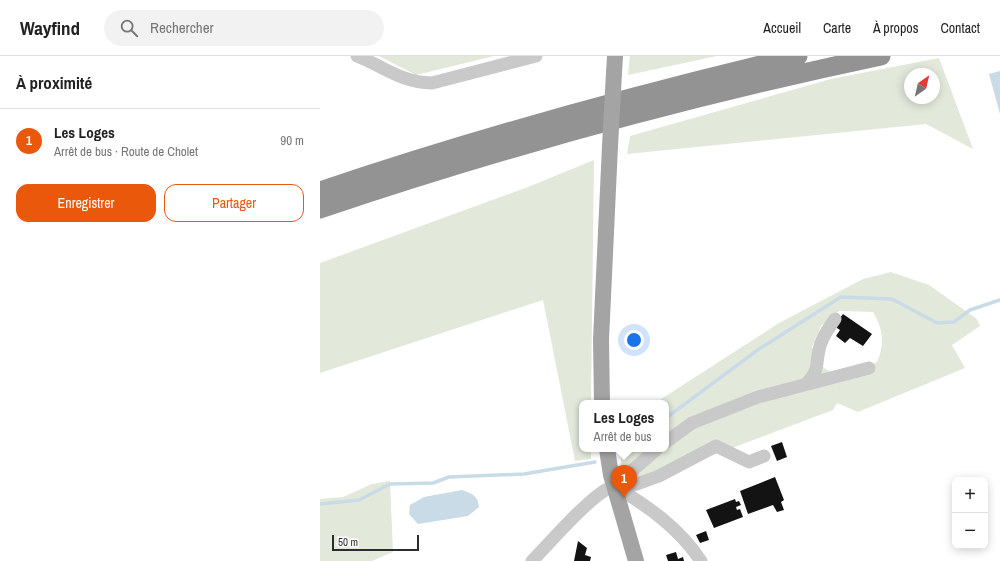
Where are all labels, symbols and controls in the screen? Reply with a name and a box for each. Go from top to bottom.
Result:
search box [104,10,384,46]
text: Wayfind [20,15,80,41]
icon: search [118,17,140,39]
text: Rechercher [150,17,214,38]
text: Accueil [763,19,801,37]
text: Carte [823,19,851,37]
text: À propos [873,19,918,37]
text: Contact [940,19,980,37]
north arrow [904,68,940,104]
text: À proximité [16,71,92,94]
text: Les Loges [54,122,115,143]
text: 1 [26,132,32,149]
text: 90 m [280,132,304,149]
text: Arrêt de bus · Route de Cholet [54,143,198,160]
button: Enregistrer [16,184,156,222]
button: Partager [164,184,304,222]
your location [624,330,644,350]
popup [579,400,669,452]
text: Les Loges [594,407,654,428]
text: Arrêt de bus [594,428,652,445]
pin: 1 [611,465,637,498]
map controls [952,477,988,549]
button: + [952,477,988,513]
button: − [952,513,988,549]
scale bar [332,533,419,552]
text: 50 m [338,535,358,549]

